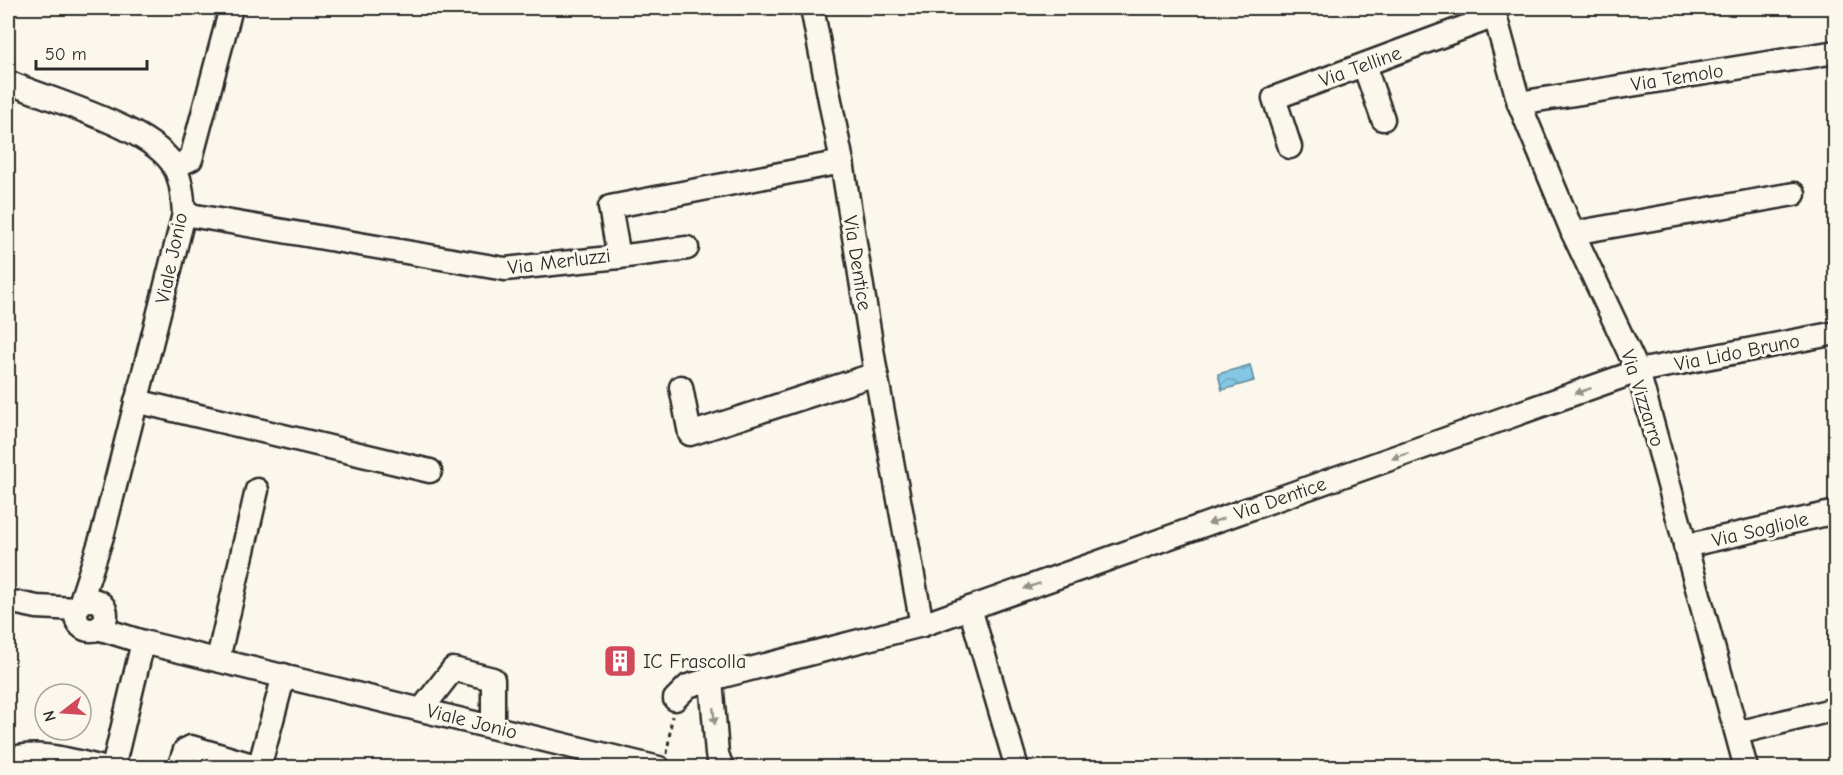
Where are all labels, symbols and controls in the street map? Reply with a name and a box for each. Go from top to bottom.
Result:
scale bar [36,33,147,71]
street label: Via Telline [1316,41,1404,92]
text: 50 m [45,44,87,65]
street label: Via Temolo [1629,59,1725,96]
street label: Viale Jonio [151,210,192,306]
street label: Via Dentice [839,214,876,312]
street label: Via Merluzzi [506,244,612,279]
street label: Via Lido Bruno [1673,329,1802,376]
street label: Via Vizzarro [1616,347,1669,450]
one-way arrow [1574,386,1592,396]
one-way arrow [1390,451,1408,461]
street label: Via Dentice [1231,472,1329,525]
street label: Via Sogliole [1710,507,1811,552]
one-way arrow [1207,516,1225,526]
one-way arrow [1023,582,1041,592]
building icon: IC Frascolla [602,643,638,679]
place label: IC Frascolla [643,650,746,673]
north arrow [33,682,93,742]
street label: Viale Jonio [424,699,520,744]
one-way arrow [709,707,719,726]
text: N [39,708,60,724]

